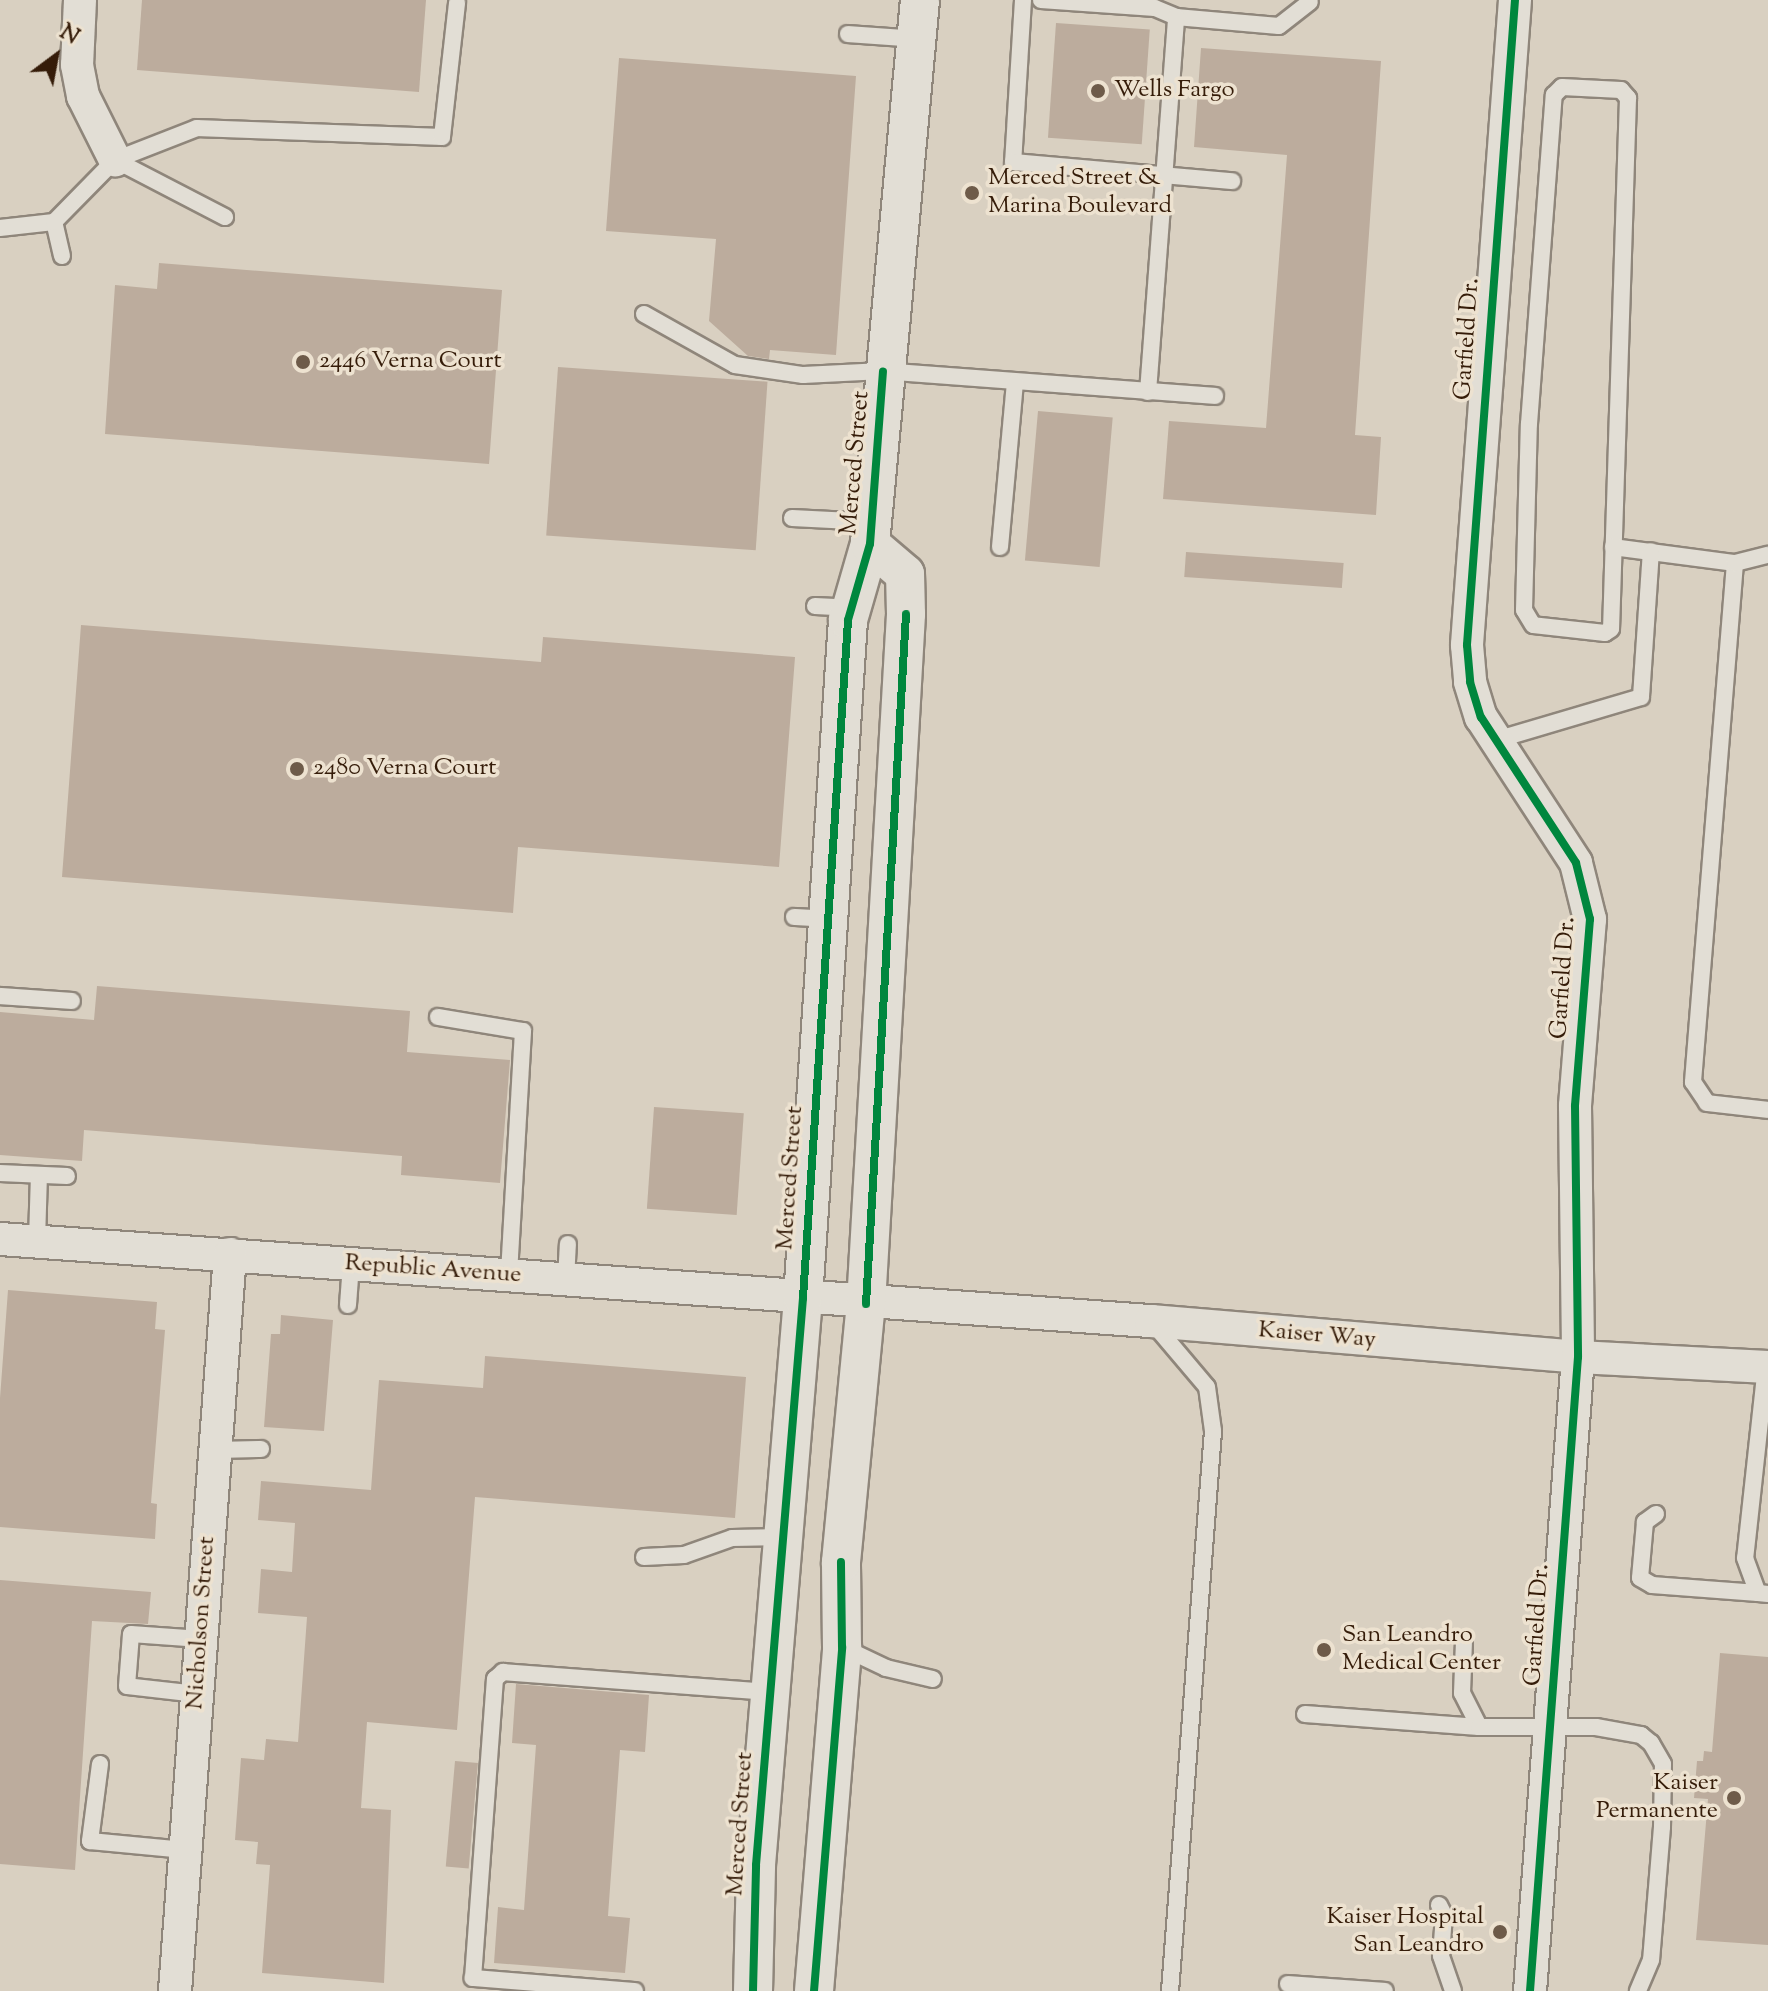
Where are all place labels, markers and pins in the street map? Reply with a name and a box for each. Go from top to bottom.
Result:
place label: Wells Fargo [1114,77,1235,105]
marker: Wells Fargo [1089,82,1107,100]
place label: Merced Street & Marina Boulevard [988,165,1172,221]
marker: Merced Street & Marina Boulevard [963,184,981,202]
place label: 2446 Verna Court [319,348,502,376]
marker: 2446 Verna Court [294,353,312,371]
place label: 2480 Verna Court [313,755,497,783]
marker: 2480 Verna Court [288,760,306,778]
place label: San Leandro Medical Center [1342,1622,1501,1678]
marker: San Leandro Medical Center [1313,1639,1335,1661]
place label: Kaiser Permanente [1596,1770,1718,1826]
marker: Kaiser Permanente [1725,1789,1743,1807]
place label: Kaiser Hospital San Leandro [1326,1904,1484,1960]
marker: Kaiser Hospital San Leandro [1491,1923,1509,1941]

